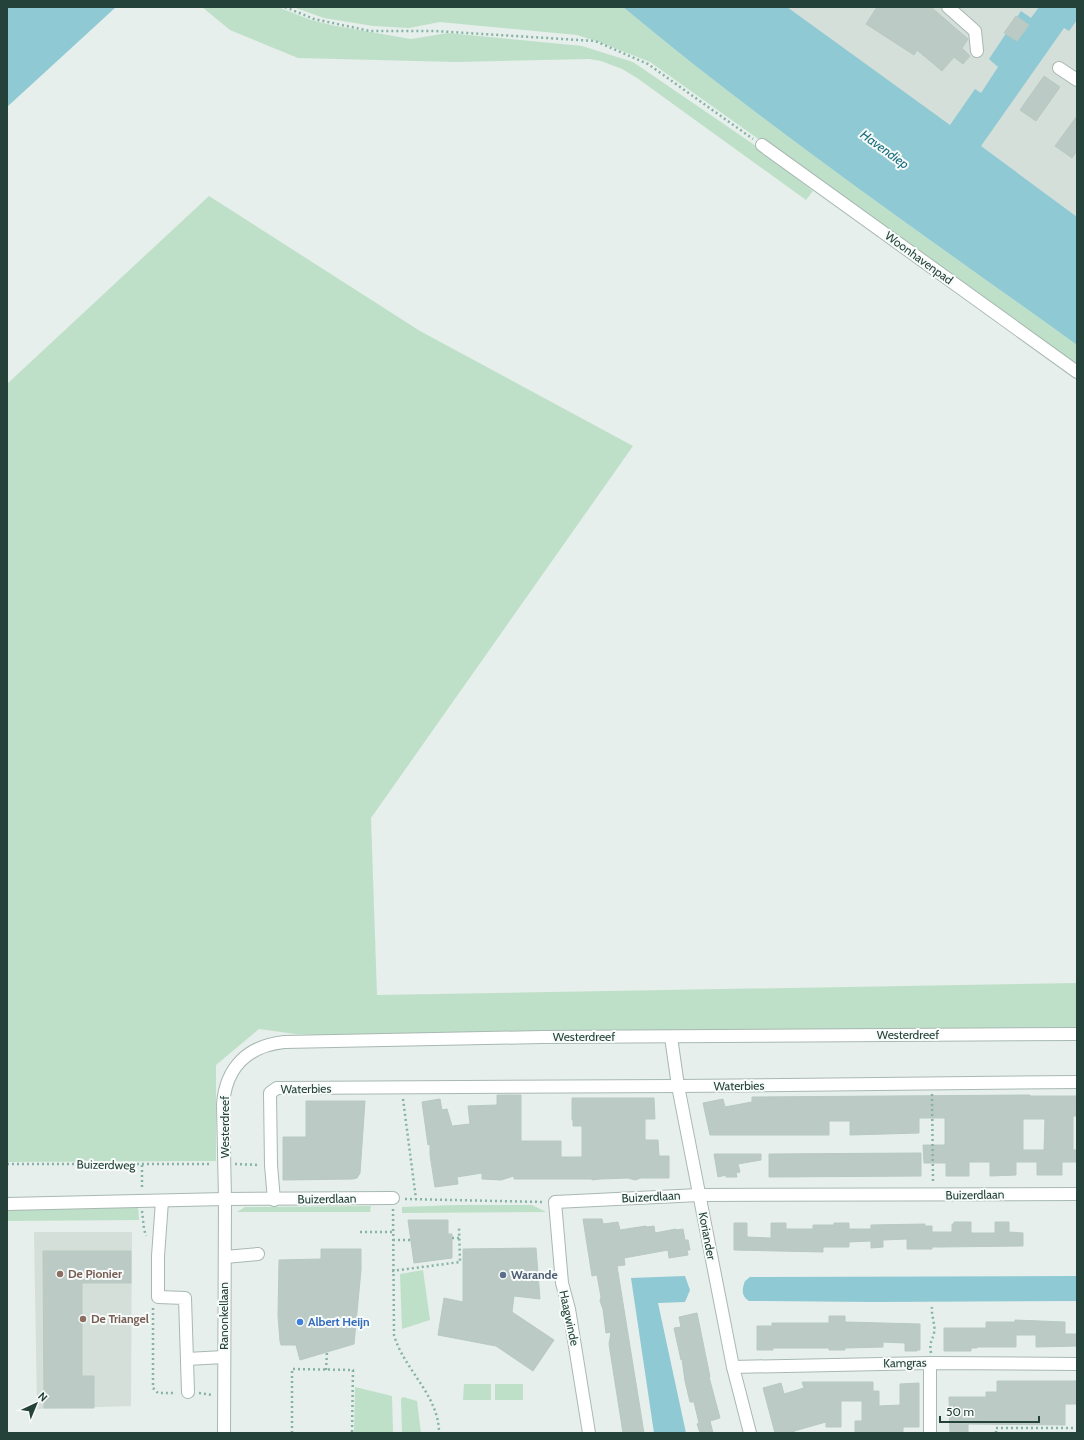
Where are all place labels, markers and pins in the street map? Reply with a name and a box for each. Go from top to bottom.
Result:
place label: De Pionier [68,1266,122,1281]
place label: Warande [511,1267,558,1282]
marker: De Pionier [55,1269,65,1279]
marker: Warande [498,1270,508,1280]
place label: De Triangel [91,1311,149,1326]
marker: De Triangel [78,1314,88,1324]
place label: Albert Heijn [308,1314,370,1329]
marker: Albert Heijn [295,1317,305,1327]

